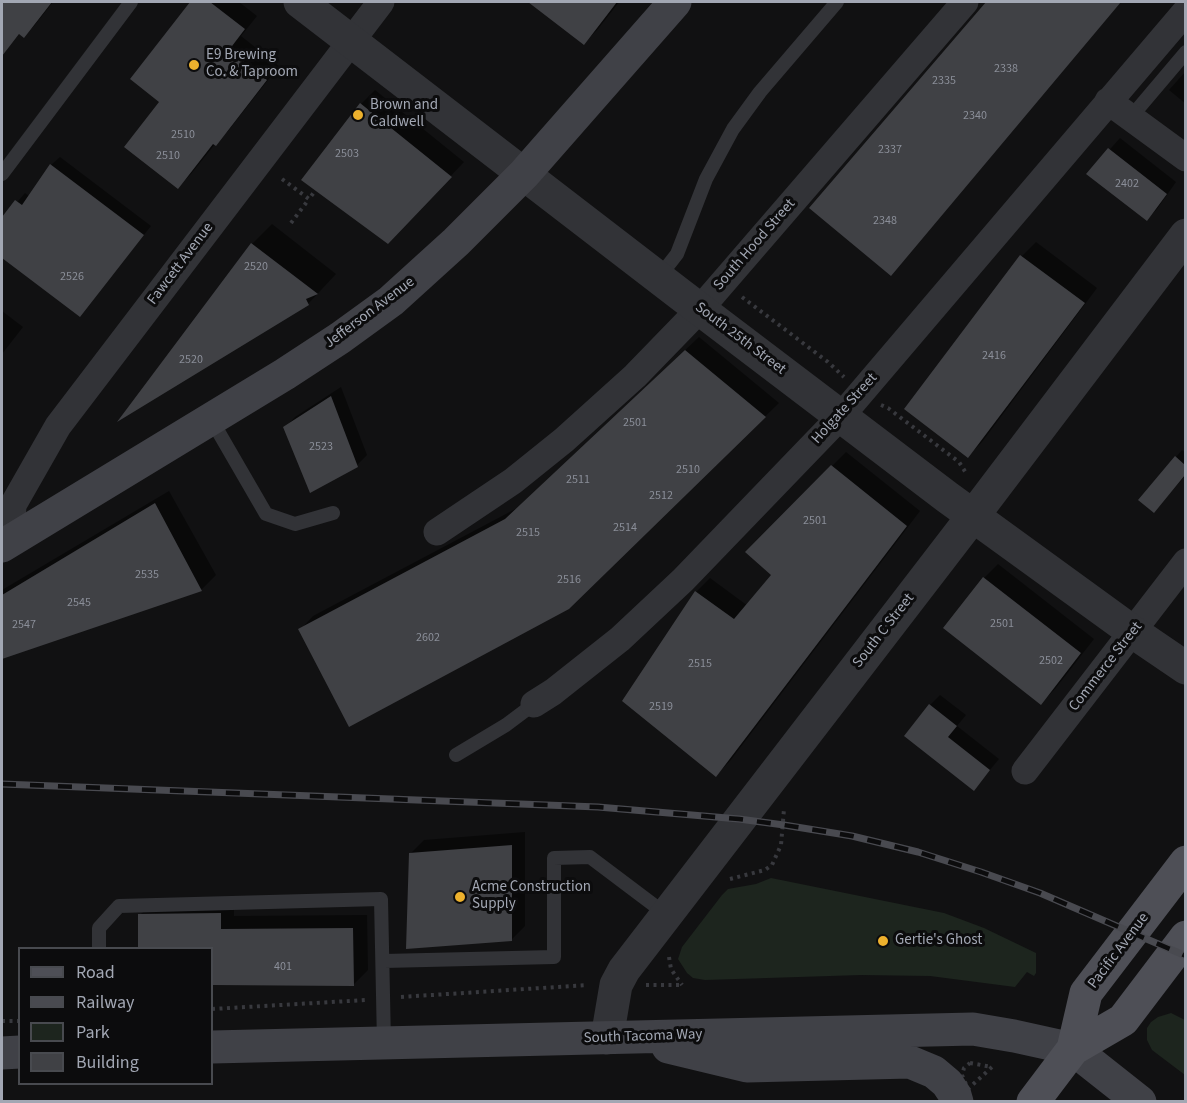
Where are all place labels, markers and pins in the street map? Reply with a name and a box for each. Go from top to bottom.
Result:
place label: E9 Brewing Co. & Taproom [206,47,298,82]
marker: E9 Brewing Co. & Taproom [187,58,201,72]
place label: Brown and Caldwell [370,97,438,132]
marker: Brown and Caldwell [351,108,365,122]
place label: Acme Construction Supply [472,879,591,914]
marker: Acme Construction Supply [453,890,467,904]
place label: Gertie's Ghost [895,932,982,950]
marker: Gertie's Ghost [876,934,890,948]

